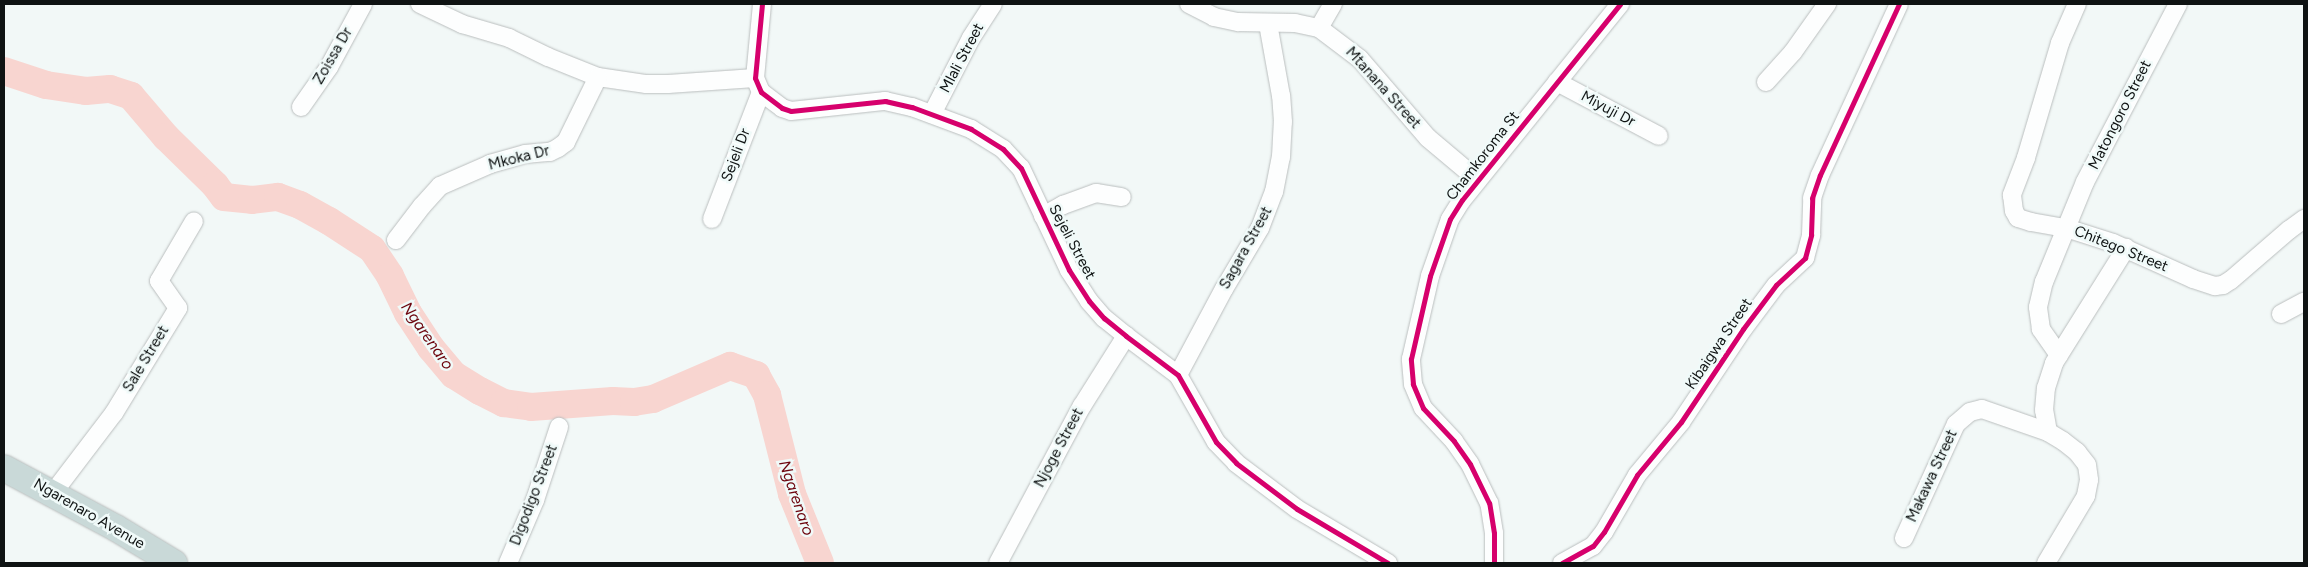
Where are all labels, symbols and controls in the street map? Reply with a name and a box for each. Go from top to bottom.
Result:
street label: Mlali Street [936,20,988,96]
street label: Zoissa Dr [310,24,356,88]
street label: Mtanana Street [1342,43,1424,133]
street label: Matongoro Street [2085,57,2155,173]
street label: Miyuji Dr [1578,87,1638,131]
street label: Chamkoroma St [1443,108,1523,204]
street label: Sejeli Dr [718,126,754,184]
street label: Mkoka Dr [487,142,551,174]
street label: Sejeli Street [1045,202,1099,282]
street label: Sagara Street [1216,204,1276,292]
street label: Chitego Street [2071,222,2171,276]
street label: Kibaigwa Street [1682,295,1756,393]
water label: Ngarenaro [397,298,457,374]
street label: Sale Street [119,323,173,395]
street label: Njoge Street [1031,405,1087,491]
street label: Makawa Street [1903,427,1961,525]
street label: Digodigo Street [506,442,562,548]
water label: Ngarenaro [774,458,818,538]
street label: Ngarenaro Avenue [30,475,148,553]

